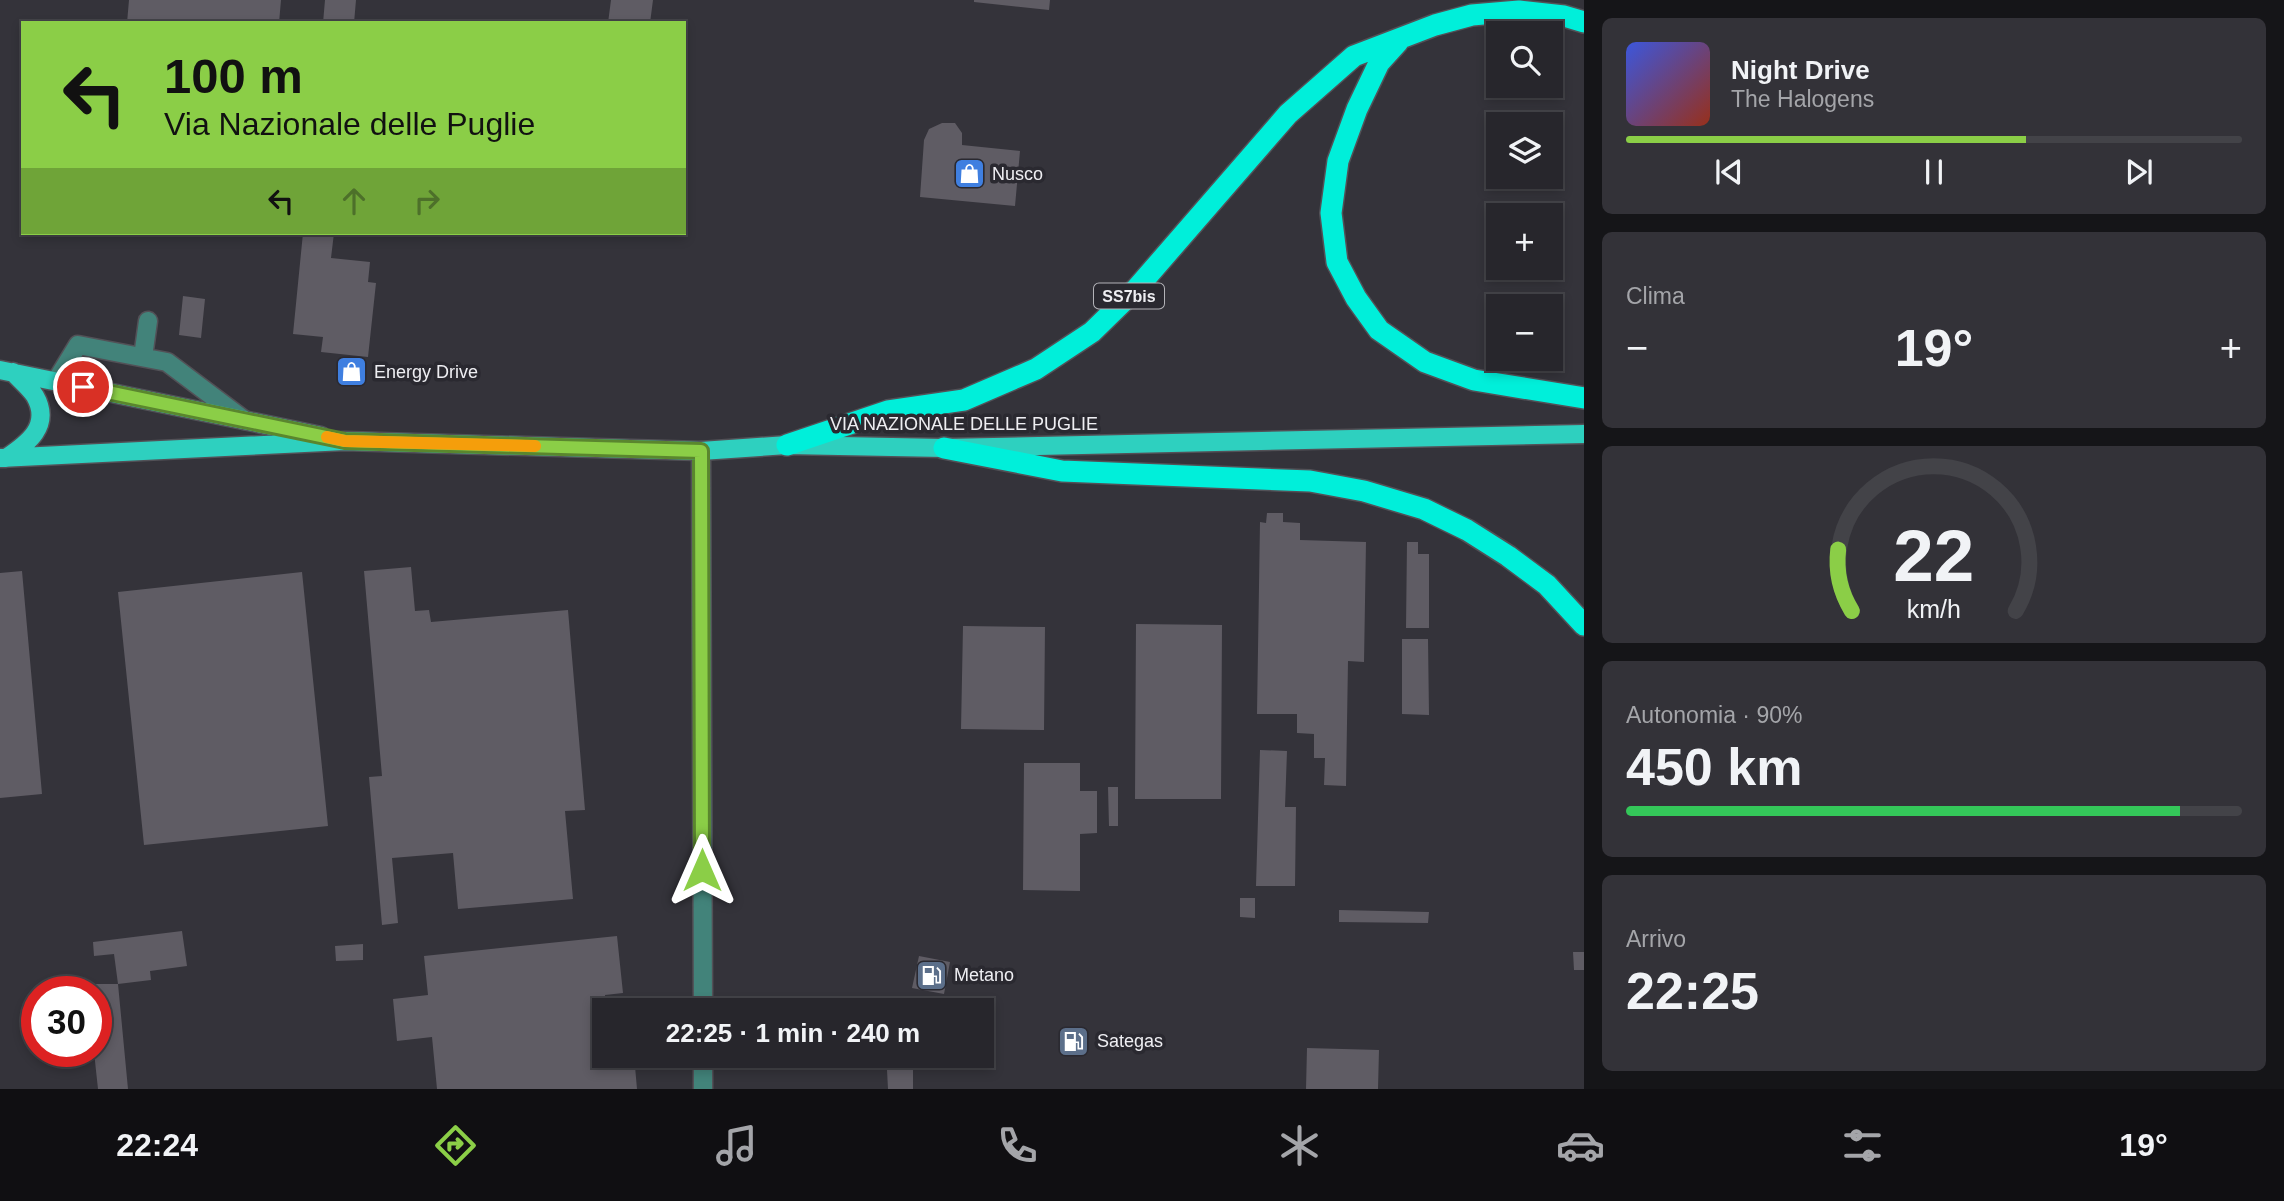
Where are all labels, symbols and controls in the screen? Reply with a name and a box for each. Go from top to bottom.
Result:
map controls [1486,21,1563,371]
button: search [1486,21,1563,98]
icon: left [49,49,140,140]
text: 100 m [164,49,303,103]
text: Night Drive [1731,55,1870,85]
text: The Halogens [1731,86,1874,112]
text: Via Nazionale delle Puglie [164,106,535,142]
button: layers [1486,112,1563,189]
icon: previous [1710,153,1748,191]
icon: pause [1915,153,1953,191]
icon: next [2120,153,2158,191]
shop icon: Nusco [952,157,986,191]
place label: Nusco [992,164,1043,184]
icon: left [262,182,300,220]
icon: ahead [335,182,373,220]
icon: right [408,182,446,220]
button: + [1486,203,1563,280]
text: Clima [1626,283,1685,309]
road number: SS7bis [1094,284,1164,308]
button: − [1486,294,1563,371]
text: 19° [1895,319,1973,377]
text: − [1626,327,1648,369]
text: + [2220,327,2242,369]
shop icon: Energy Drive [334,355,368,389]
pin [53,357,113,417]
place label: Energy Drive [374,362,478,382]
icon: arrive [64,368,102,406]
street label: VIA NAZIONALE DELLE PUGLIE [830,414,1098,434]
text: 22 [1894,515,1974,596]
text: km/h [1907,594,1961,622]
text: Autonomia · 90% [1626,702,1802,728]
text: 450 km [1626,738,1802,796]
position arrow [665,833,739,907]
text: Arrivo [1626,926,1686,952]
fuel station icon: Metano [914,958,948,992]
text: 22:25 [1626,962,1759,1020]
place label: Metano [954,965,1014,985]
speed limit sign: 30 [21,976,112,1067]
text: 22:25 · 1 min · 240 m [666,1018,920,1048]
fuel station icon: Sategas [1057,1024,1091,1058]
place label: Sategas [1097,1031,1163,1051]
icon: directions [431,1121,480,1170]
icon: music [712,1121,761,1170]
icon: phone [993,1121,1042,1170]
icon: climate [1275,1121,1324,1170]
icon: car [1556,1121,1605,1170]
icon: filters [1838,1121,1887,1170]
text: 22:24 [116,1127,198,1163]
text: 19° [2119,1127,2168,1163]

